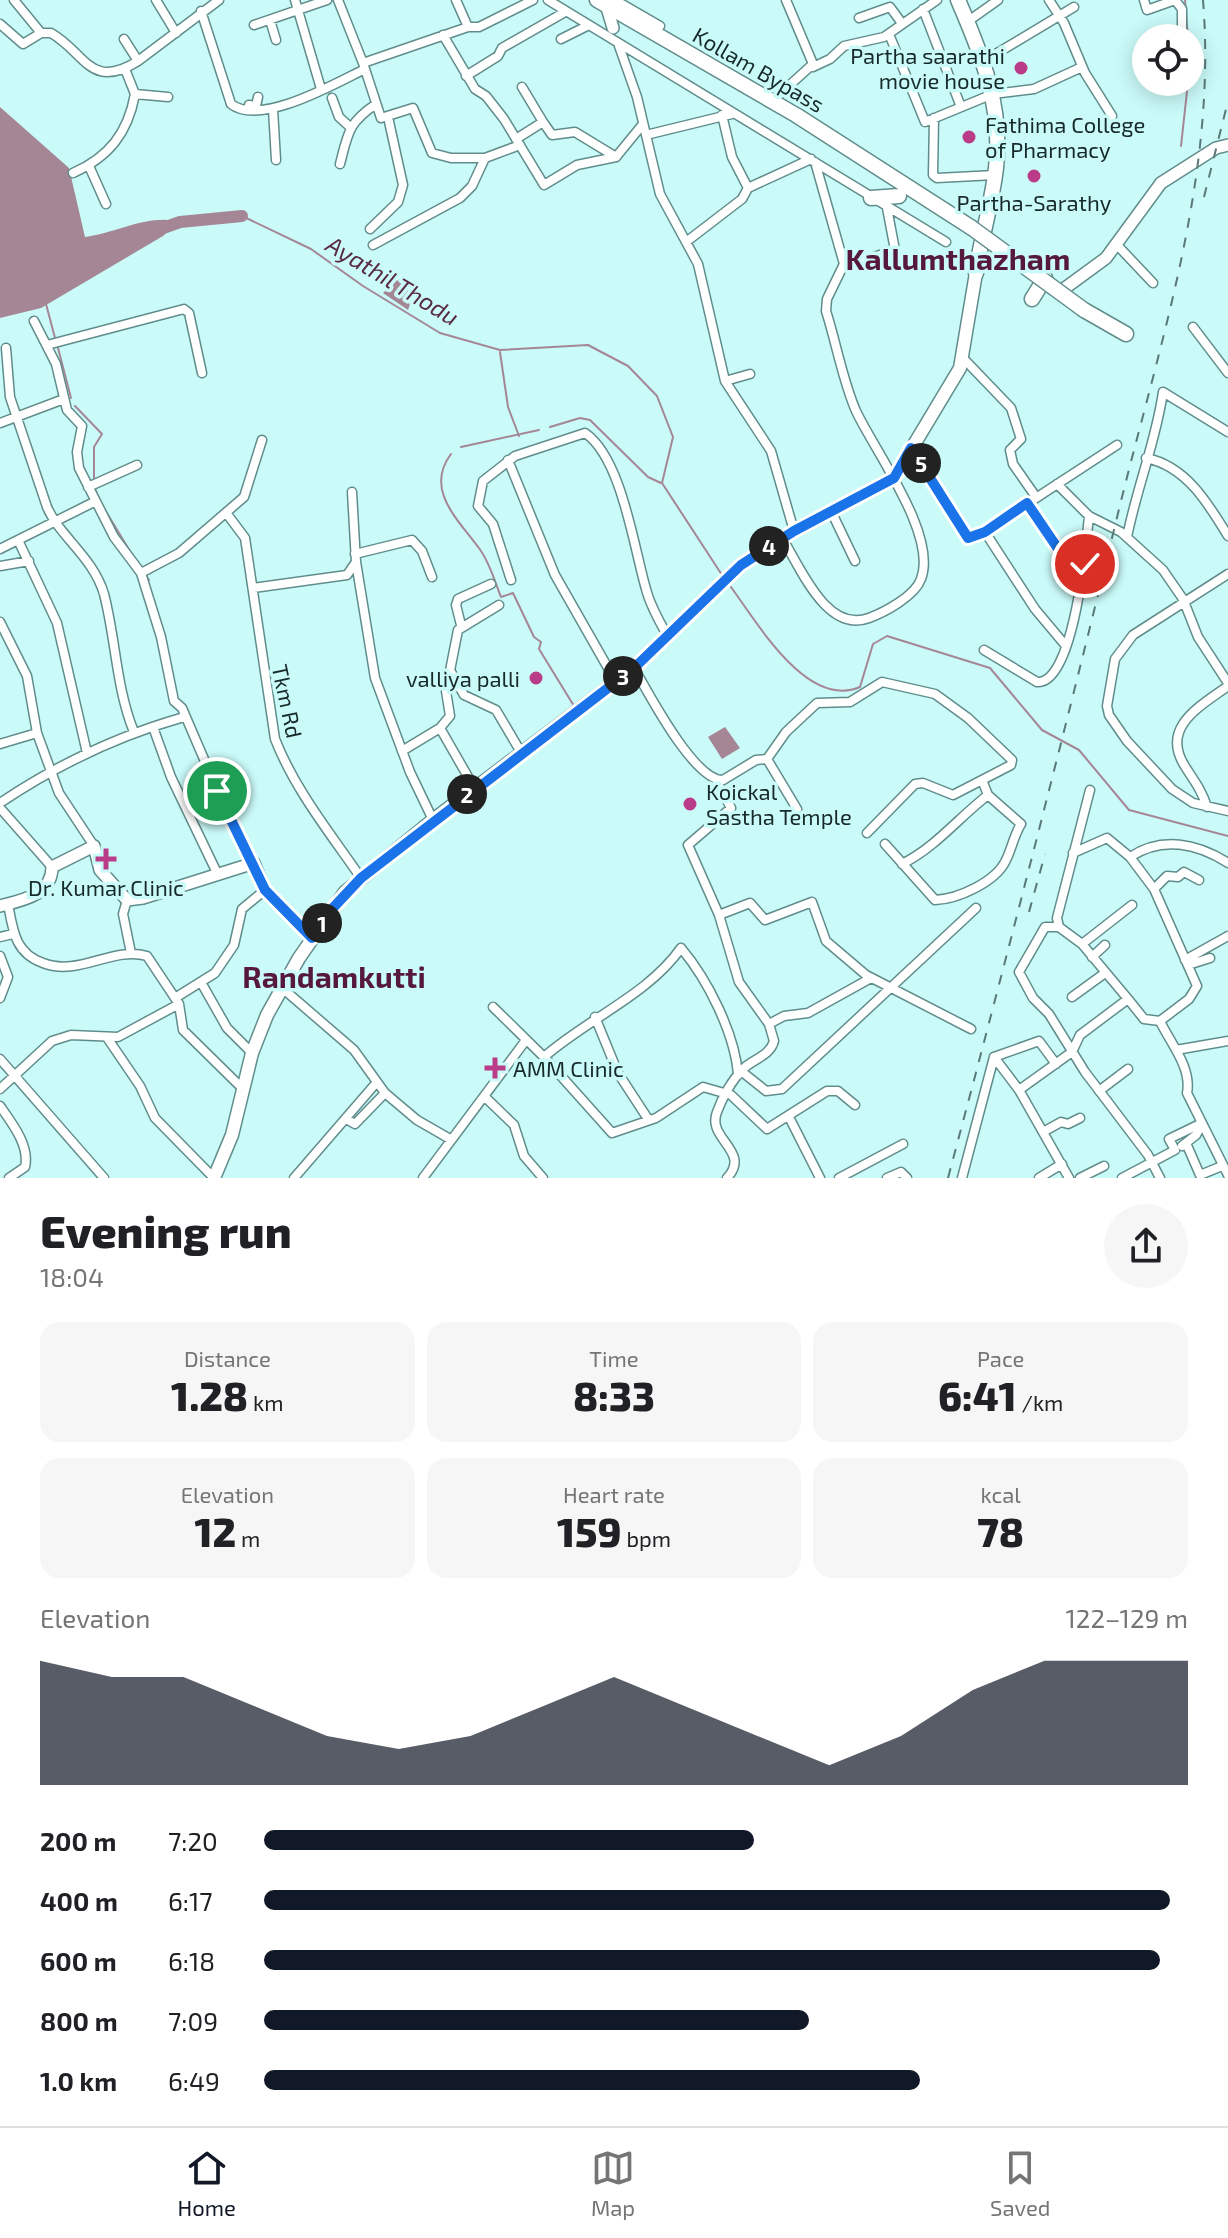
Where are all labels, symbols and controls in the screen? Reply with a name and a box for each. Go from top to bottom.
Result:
street label: Kollam Bypass [689,21,829,117]
map controls [1132,24,1204,96]
button: locate [1132,24,1204,96]
place label: Partha saarathi movie house [850,42,1005,93]
marker: Partha saarathi movie house [1012,59,1030,77]
place label: Fathima College of Pharmacy [985,111,1145,162]
marker: Fathima College of Pharmacy [960,128,978,146]
marker: Partha-Sarathy [1025,167,1043,185]
place label: Partha-Sarathy [957,189,1112,215]
water label: Ayathil Thodu [321,229,465,331]
district label: Kallumthazham [846,240,1070,276]
pin: 5 [901,443,941,483]
text: 5 [915,450,927,476]
pin: 4 [749,526,789,566]
pin [1051,530,1119,598]
text: 4 [762,533,776,559]
icon: check [1063,542,1107,586]
pin: 3 [603,656,643,696]
street label: Tkm Rd [268,662,308,740]
text: 3 [617,663,629,689]
place label: valliya palli [406,665,520,691]
marker: valliya palli [527,669,545,687]
pin [183,757,251,825]
icon: arrive [195,769,239,813]
pin: 2 [447,774,487,814]
place label: Koickal Sastha Temple [706,778,852,829]
text: 2 [461,781,473,807]
marker: Koickal Sastha Temple [681,795,699,813]
marker: Dr. Kumar Clinic [95,848,117,870]
place label: Dr. Kumar Clinic [28,874,184,900]
pin: 1 [302,903,342,943]
text: 1 [317,910,327,936]
district label: Randamkutti [242,958,426,994]
place label: AMM Clinic [513,1055,624,1081]
marker: AMM Clinic [484,1057,506,1079]
text: Evening run [40,1204,292,1257]
button: share [1104,1204,1188,1288]
text: 18:04 [40,1261,104,1292]
text: Distance [184,1345,271,1371]
text: Time [589,1345,639,1371]
text: Pace [977,1345,1024,1371]
text: 1.28 [171,1371,248,1419]
text: 8:33 [573,1371,655,1419]
text: 6:41 [938,1371,1017,1419]
text: km [248,1389,284,1415]
text: /km [1017,1389,1063,1415]
text: Elevation [181,1481,274,1507]
text: Heart rate [563,1481,665,1507]
text: kcal [981,1481,1021,1507]
text: 12 [194,1507,236,1555]
text: 159 [557,1507,621,1555]
text: 78 [977,1507,1024,1555]
text: m [236,1525,260,1551]
text: bpm [621,1525,671,1551]
text: Elevation [40,1602,150,1633]
text: 122–129 m [1065,1602,1188,1633]
text: 200 m [40,1825,116,1856]
text: 7:20 [168,1825,218,1856]
text: 400 m [40,1885,118,1916]
text: 6:17 [168,1885,213,1916]
text: 600 m [40,1945,117,1976]
text: 6:18 [168,1945,215,1976]
text: 800 m [40,2005,118,2036]
text: 7:09 [168,2005,218,2036]
text: 1.0 km [40,2065,117,2096]
text: 6:49 [168,2065,220,2096]
tab: Home [178,2146,236,2220]
tab: Map [591,2146,635,2220]
tab: Saved [990,2146,1050,2220]

